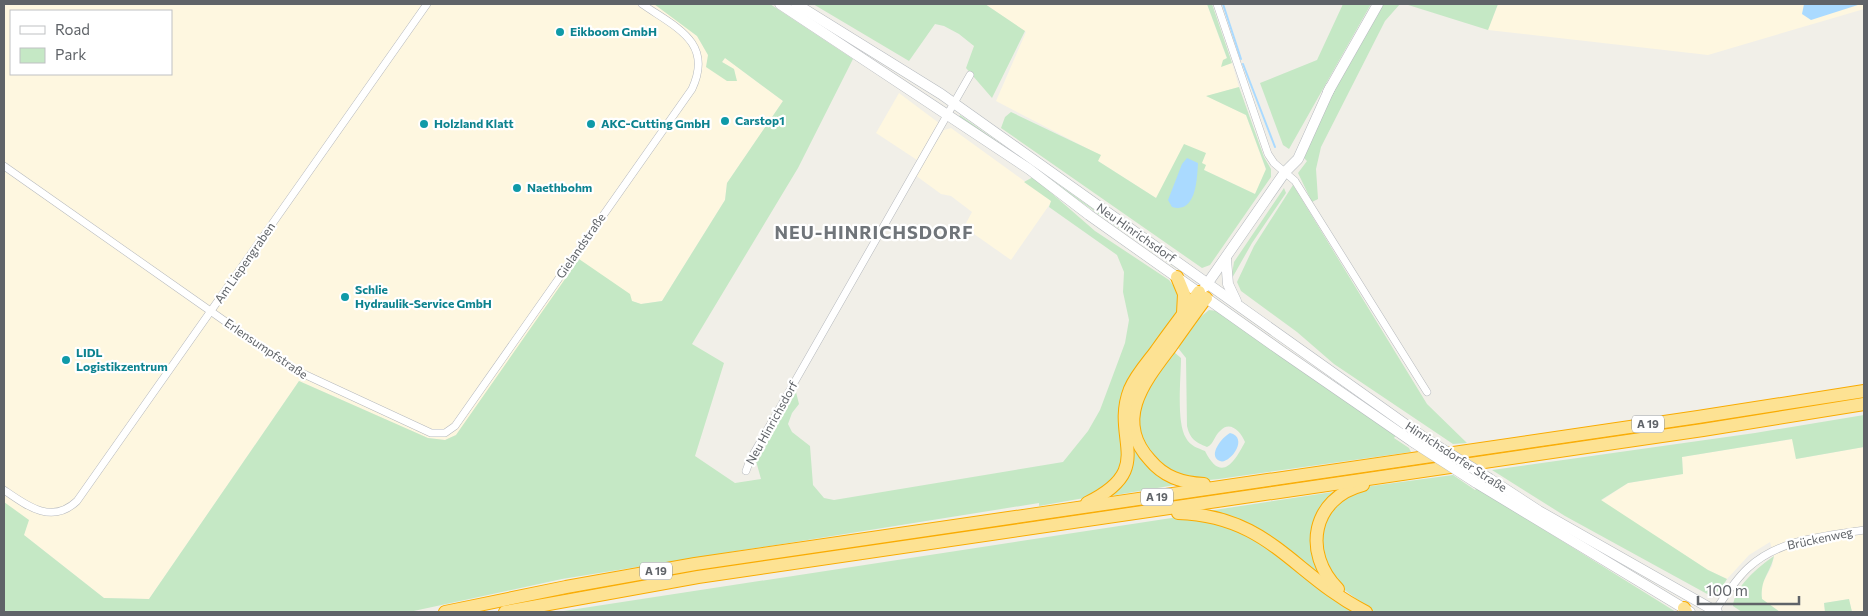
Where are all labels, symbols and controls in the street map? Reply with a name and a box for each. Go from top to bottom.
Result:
legend [10,10,172,75]
text: Road [55,20,90,38]
place label: Eikboom GmbH [570,24,657,38]
marker: Eikboom GmbH [554,26,566,38]
text: Park [55,45,86,63]
place label: Carstop1 [735,113,785,127]
marker: Carstop1 [719,115,731,127]
place label: Holzland Klatt [434,116,514,130]
place label: AKC-Cutting GmbH [601,116,710,130]
marker: Holzland Klatt [418,118,430,130]
marker: AKC-Cutting GmbH [585,118,597,130]
place label: Naethbohm [527,180,592,194]
marker: Naethbohm [511,182,523,194]
street label: Neu Hinrichsdorf [1094,200,1179,265]
street label: Gielandstraße [553,210,608,281]
street label: Am Liepengraben [211,219,277,306]
district label: NEU-HINRICHSDORF [774,221,974,243]
place label: Schlie Hydraulik-Service GmbH [355,282,492,310]
marker: Schlie Hydraulik-Service GmbH [339,291,351,303]
street label: Erlensumpfstraße [222,315,311,381]
place label: LIDL Logistikzentrum [76,345,168,373]
marker: LIDL Logistikzentrum [60,354,72,366]
street label: Neu Hinrichsdorf [742,378,800,467]
road number: A 19 [1632,416,1664,432]
street label: Hinrichsdorfer Straße [1403,418,1510,494]
road number: A 19 [1141,488,1173,506]
street label: Brückenweg [1786,524,1854,552]
road number: A 19 [640,562,672,580]
scale bar [1698,574,1799,606]
text: 100 m [1706,581,1748,599]

